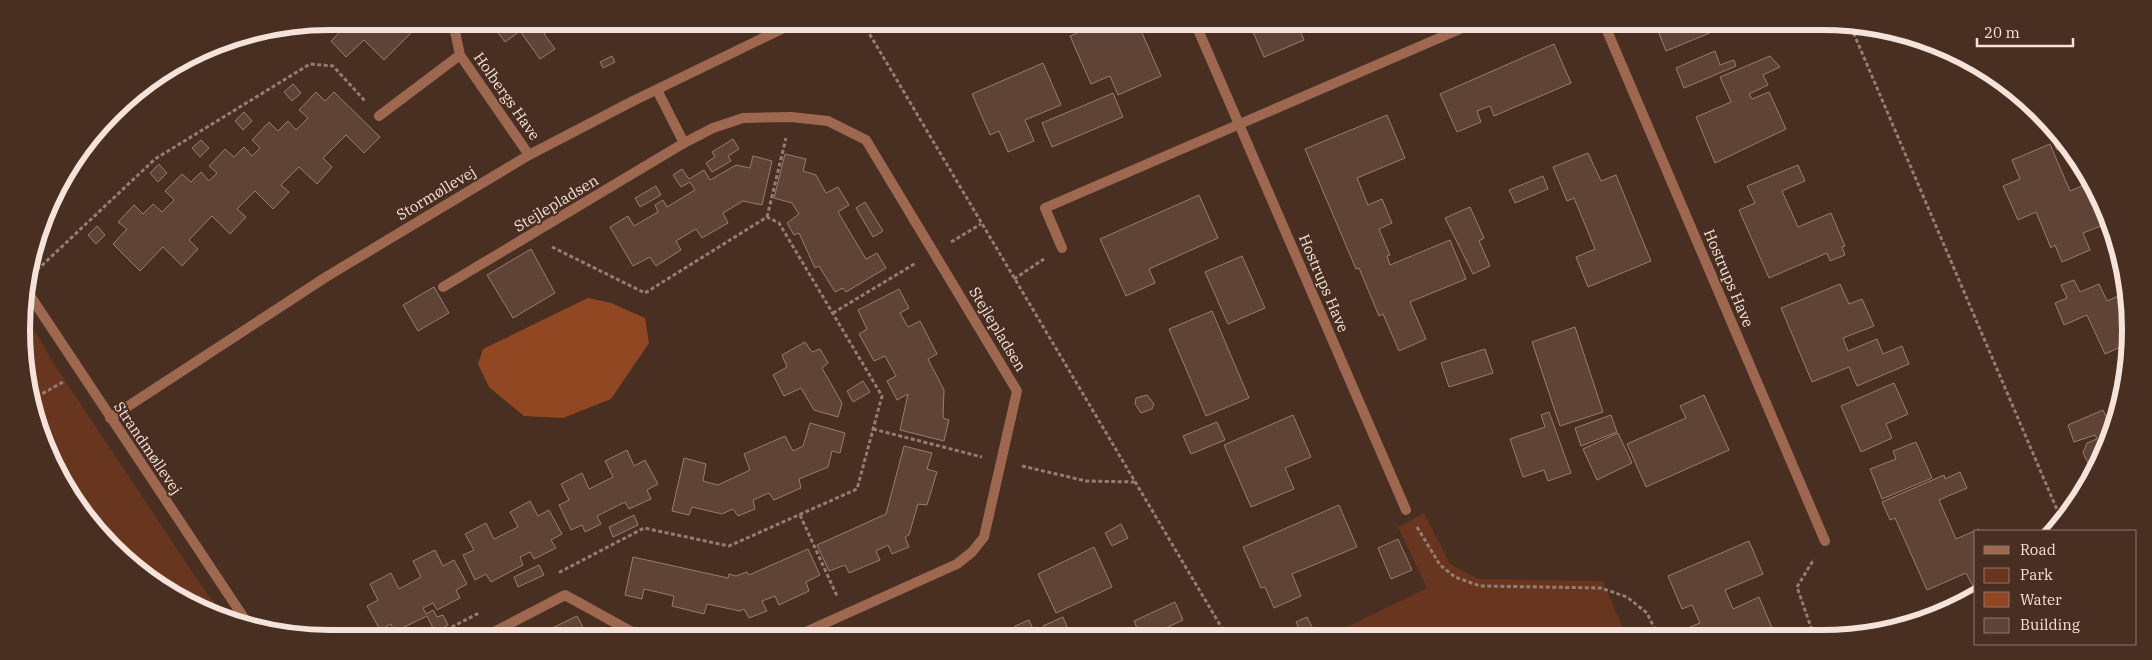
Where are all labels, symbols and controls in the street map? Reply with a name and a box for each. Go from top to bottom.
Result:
scale bar [1977,15,2073,47]
text: 20 m [1984,23,2020,42]
street label: Holbergs Have [470,48,544,144]
street label: Stormøllevej [393,162,479,224]
street label: Stejlepladsen [510,170,602,236]
street label: Hostrups Have [1700,226,1758,330]
street label: Hostrups Have [1295,231,1353,335]
street label: Stejlepladsen [965,283,1031,375]
street label: Strandmøllevej [110,398,186,498]
legend [1974,530,2137,645]
text: Road [2020,540,2056,559]
text: Park [2020,565,2053,584]
text: Water [2020,590,2062,609]
text: Building [2020,615,2080,634]

